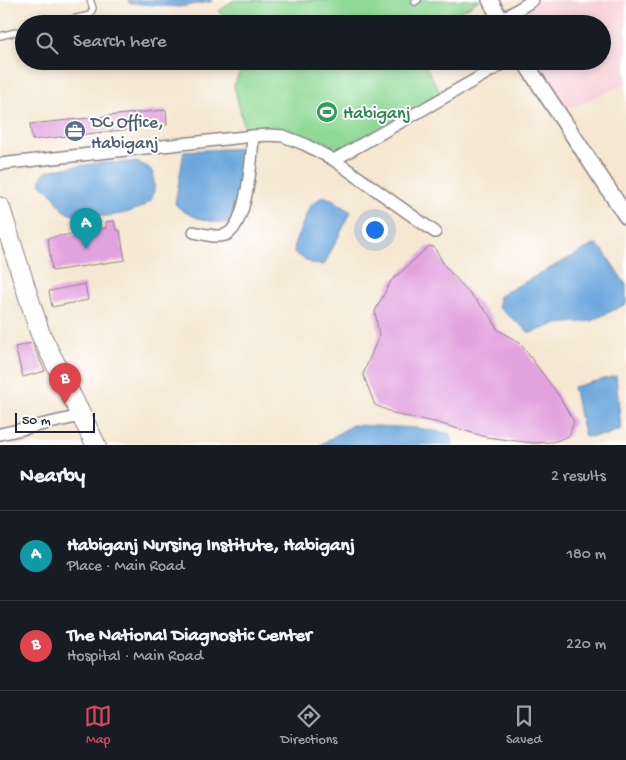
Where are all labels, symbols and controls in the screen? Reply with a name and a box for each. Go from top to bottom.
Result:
search box [15,15,611,70]
icon: search [33,29,61,57]
text: Search here [73,31,167,54]
sports icon: Habiganj [315,100,339,124]
place label: Habiganj [343,104,411,125]
place label: DC Office, Habiganj [90,113,164,155]
office icon: DC Office, Habiganj [63,119,87,143]
pin: A [70,208,102,249]
your location [362,217,388,243]
pin: B [49,363,81,404]
scale bar [15,410,95,433]
text: 50 m [22,413,51,430]
text: Nearby [20,465,85,490]
text: 2 results [551,468,606,487]
text: Habiganj Nursing Institute, Habiganj [67,535,355,558]
text: A [31,546,41,565]
text: 180 m [567,546,606,565]
text: Place · Main Road [67,558,184,577]
text: The National Diagnostic Center [67,625,312,648]
text: B [32,636,40,655]
text: 220 m [566,636,606,655]
text: Hospital · Main Road [67,648,203,667]
tab: Map [84,702,112,749]
tab: Directions [281,702,338,749]
tab: Saved [506,702,542,749]

